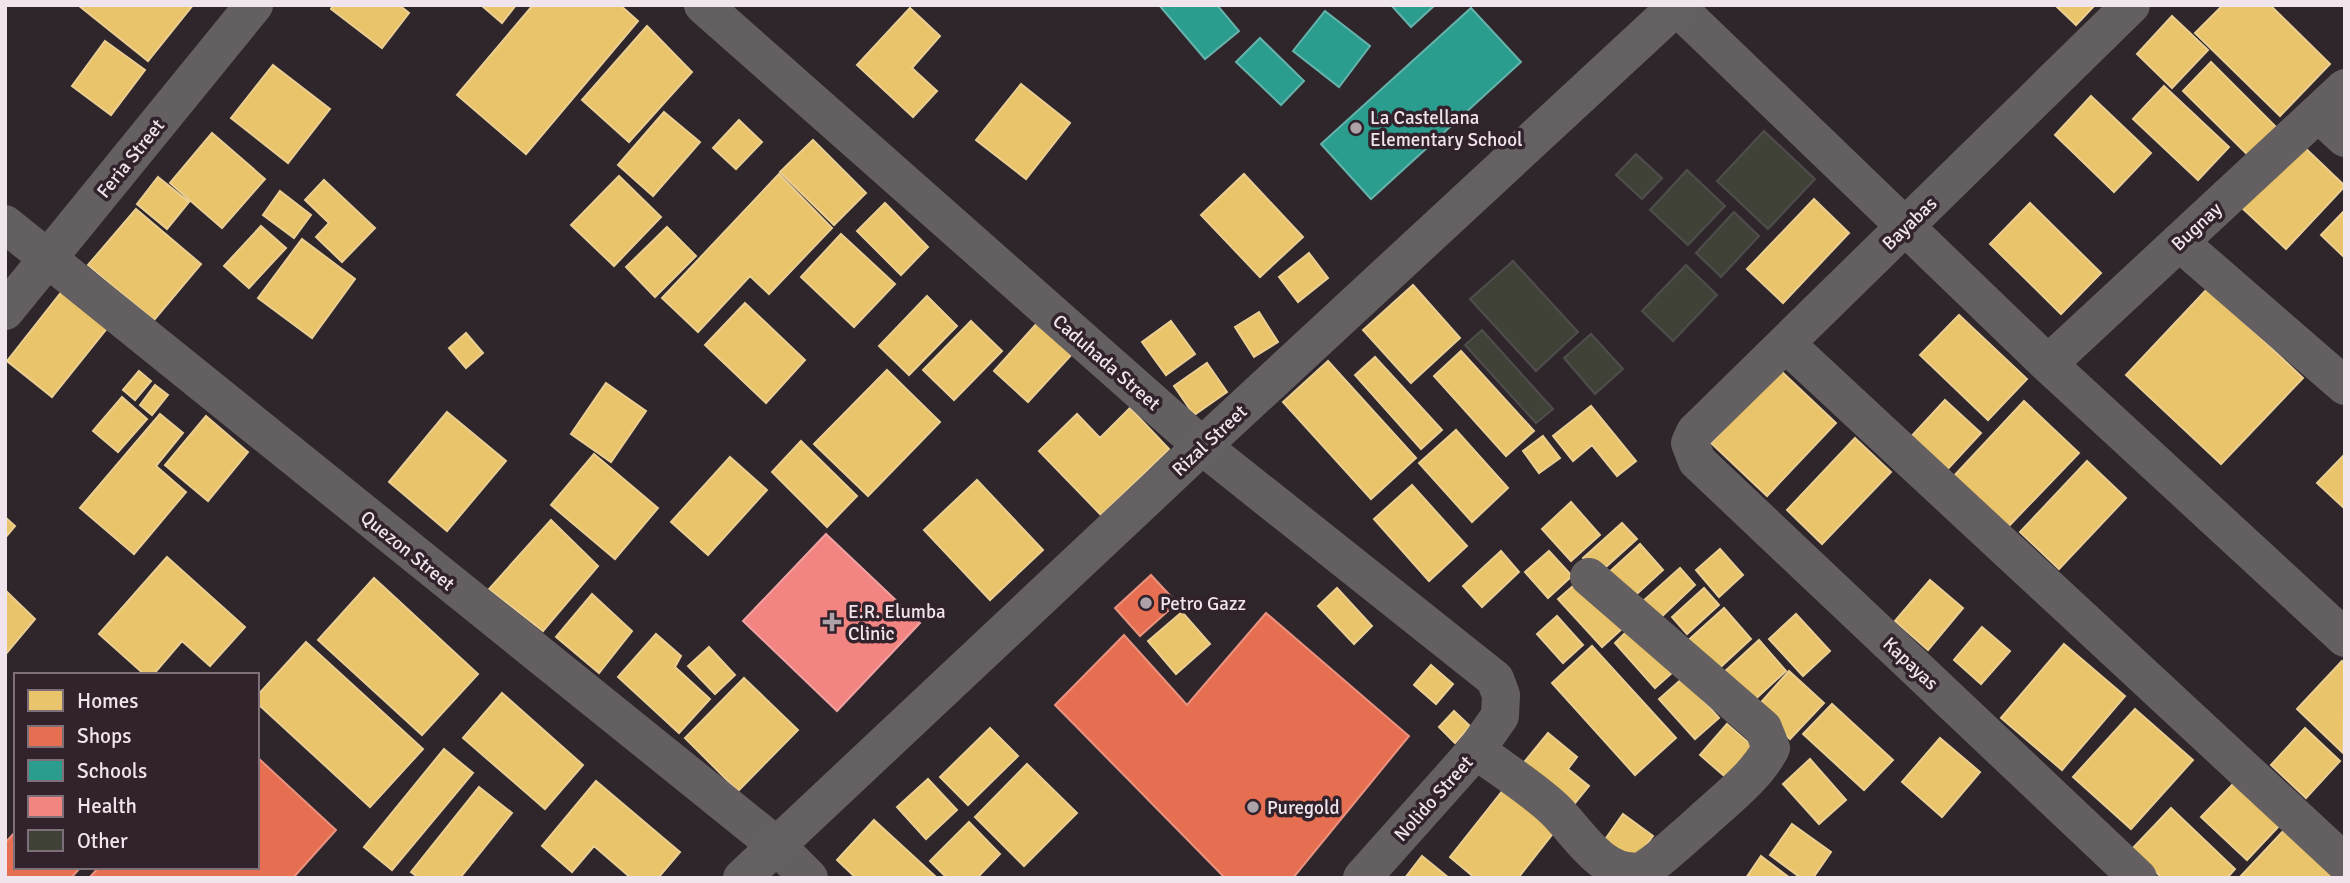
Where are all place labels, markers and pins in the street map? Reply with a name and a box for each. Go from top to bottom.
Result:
place label: La Castellana Elementary School [1370,106,1523,152]
marker: La Castellana Elementary School [1348,120,1364,136]
place label: Petro Gazz [1160,592,1246,616]
marker: Petro Gazz [1138,595,1154,611]
place label: E.R. Elumba Clinic [848,600,946,646]
marker: E.R. Elumba Clinic [822,612,842,632]
place label: Puregold [1267,796,1340,820]
marker: Puregold [1245,799,1261,815]

